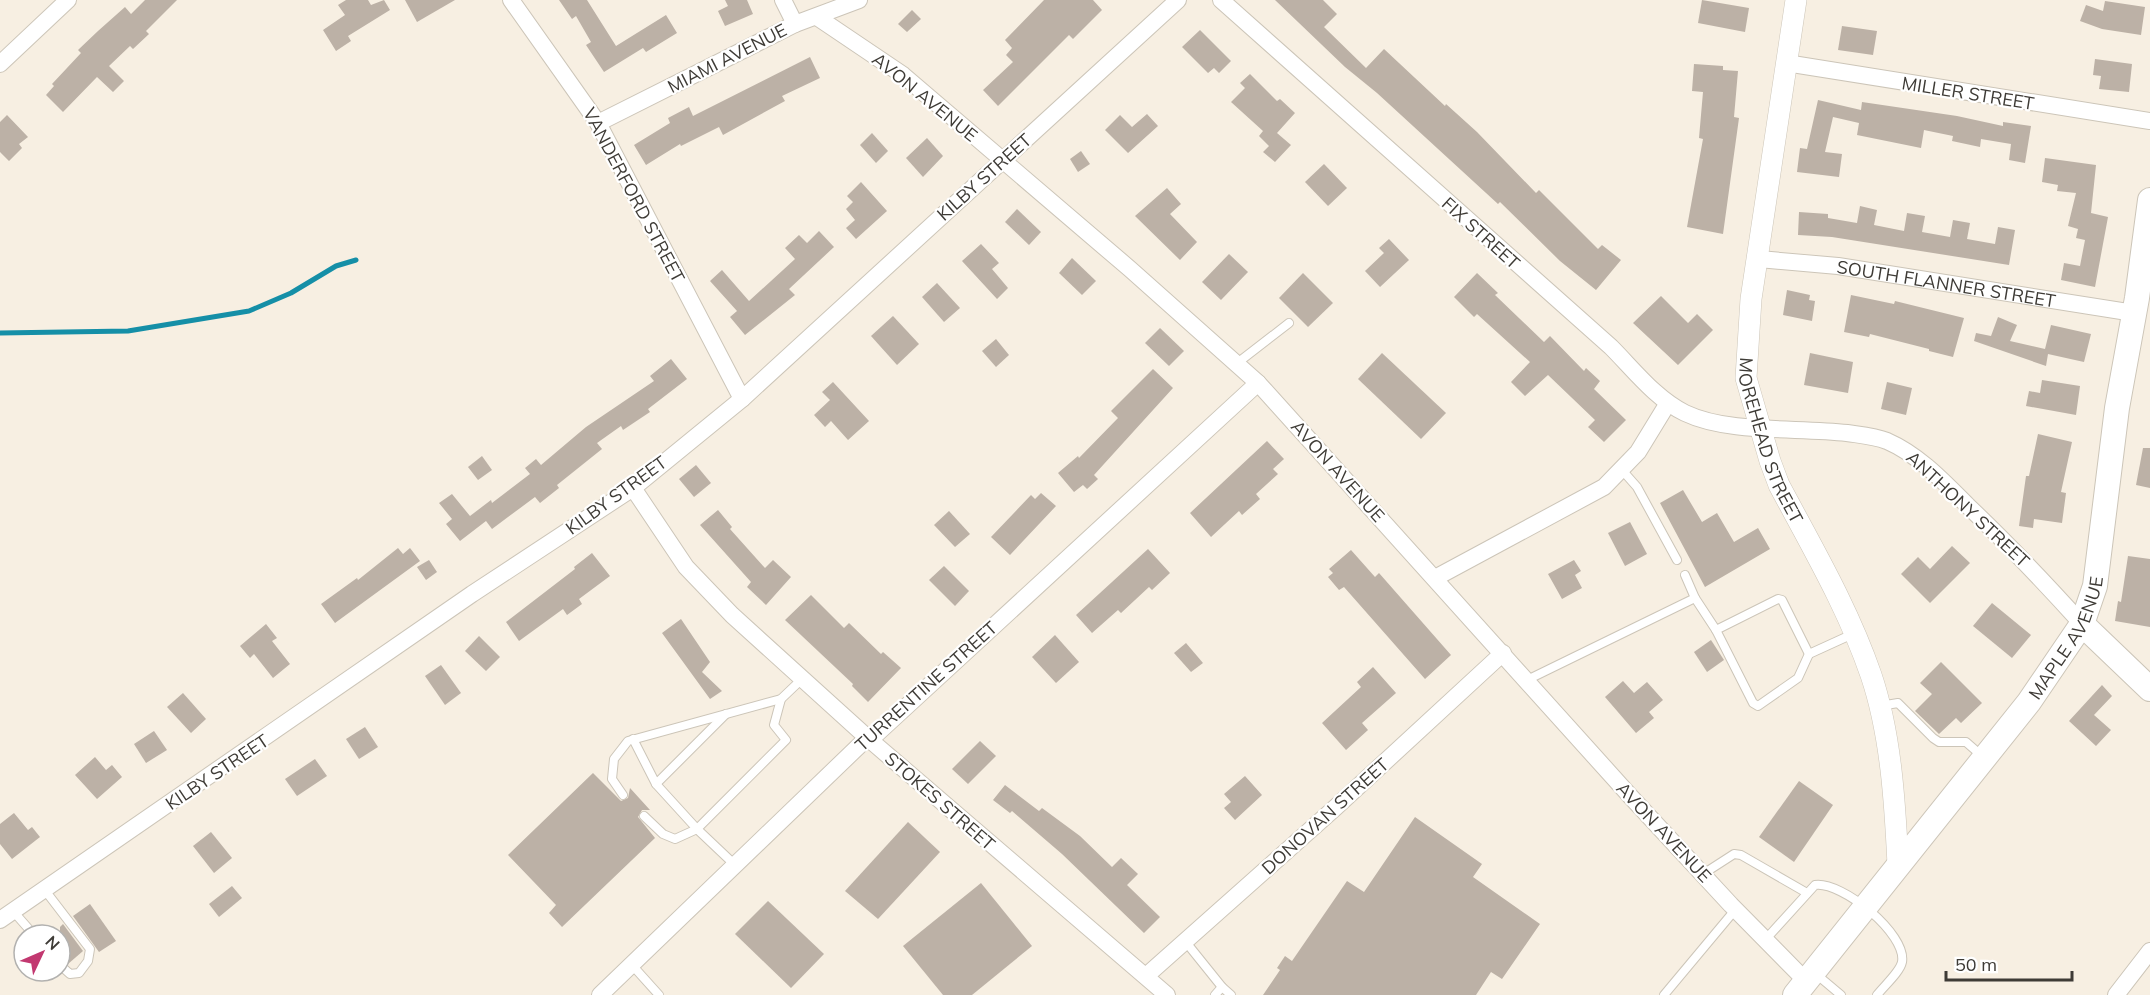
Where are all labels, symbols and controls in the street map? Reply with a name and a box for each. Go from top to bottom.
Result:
street label: MIAMI AVENUE [664,18,790,98]
street label: AVON AVENUE [868,47,982,147]
street label: MILLER STREET [1900,71,2036,115]
street label: VANDERFORD STREET [578,103,690,287]
street label: KILBY STREET [932,128,1036,226]
street label: FIX STREET [1437,192,1525,274]
street label: SOUTH FLANNER STREET [1835,254,2058,312]
street label: MOREHEAD STREET [1734,357,1809,527]
street label: AVON AVENUE [1286,415,1390,527]
street label: ANTHONY STREET [1902,446,2035,572]
street label: KILBY STREET [561,450,671,539]
street label: MAPLE AVENUE [2023,575,2108,704]
street label: TURRENTINE STREET [850,616,1002,756]
street label: KILBY STREET [161,729,273,815]
street label: STOKES STREET [880,747,1000,855]
street label: DONOVAN STREET [1257,753,1394,879]
street label: AVON AVENUE [1612,777,1716,887]
north arrow [12,923,72,983]
text: N [41,931,64,954]
scale bar [1946,944,2072,982]
text: 50 m [1955,953,1997,976]

